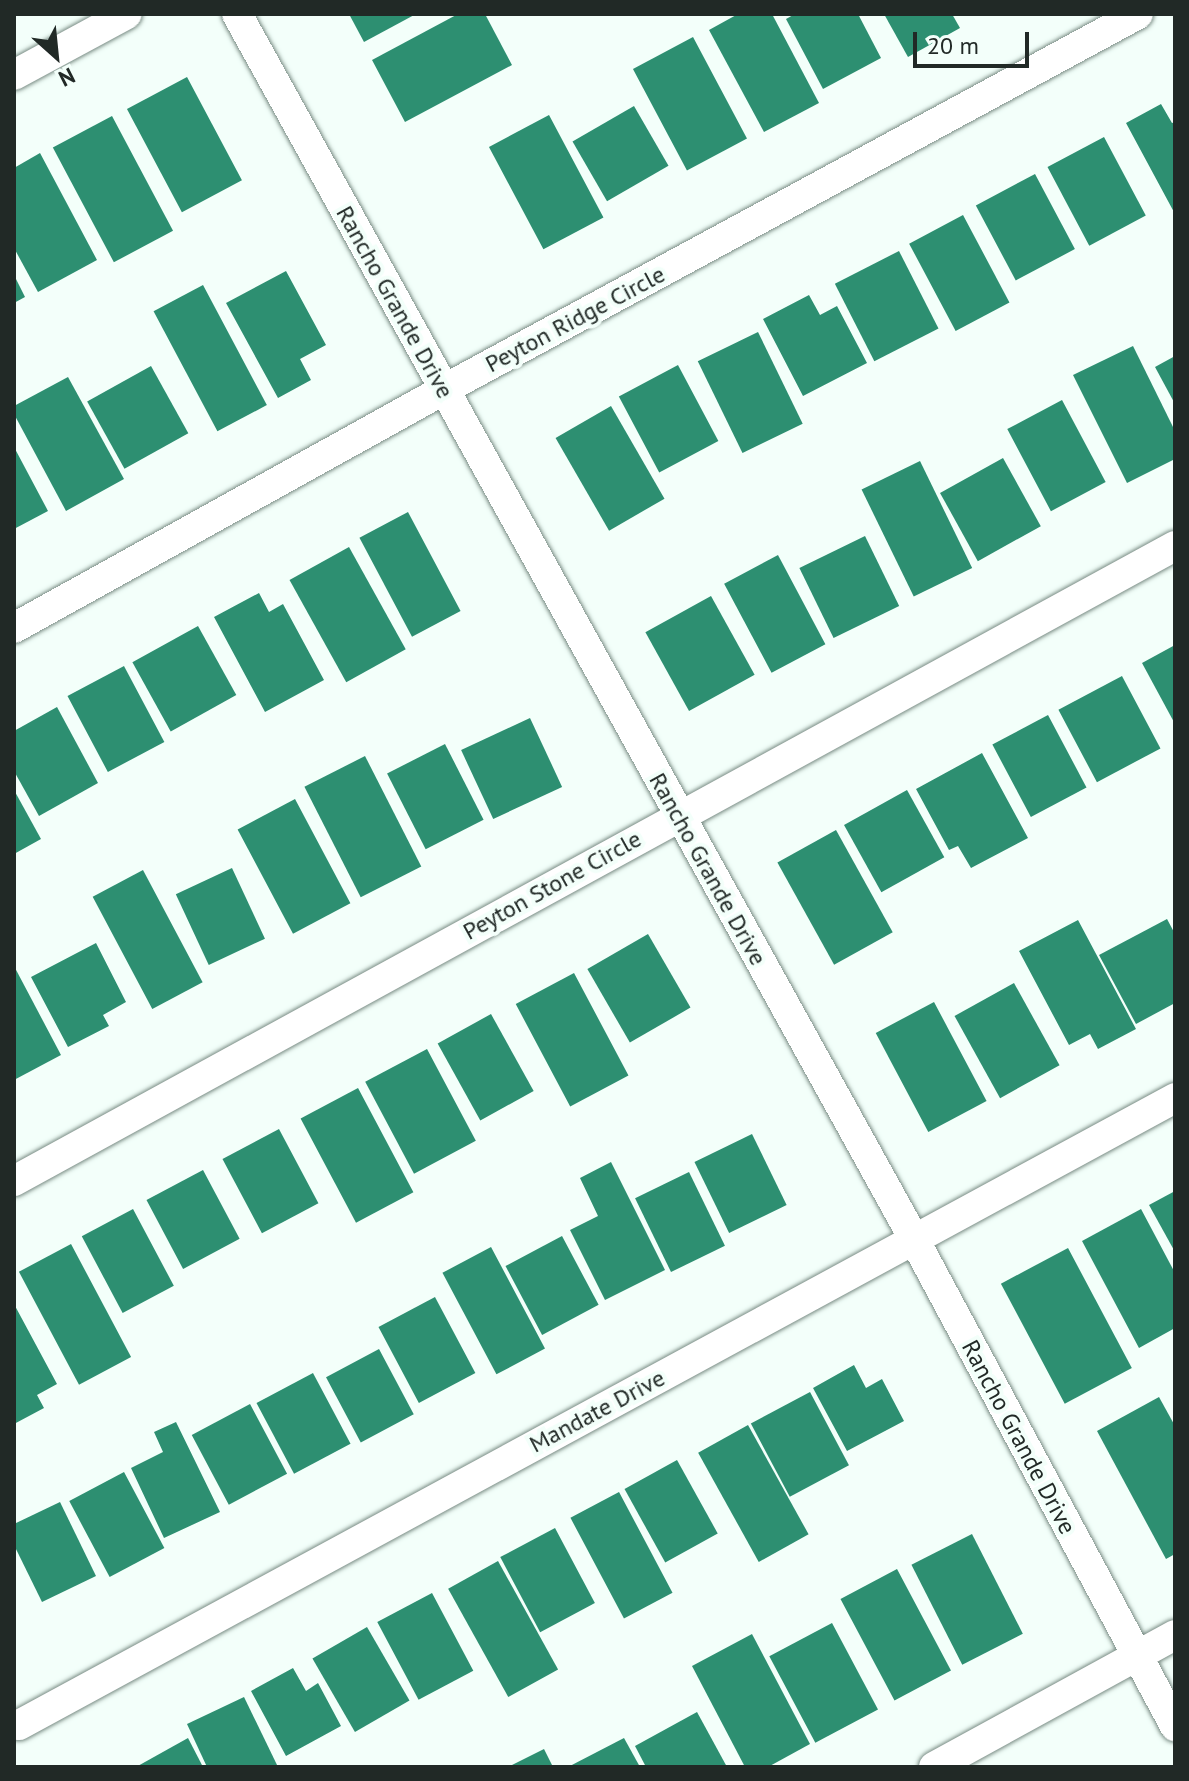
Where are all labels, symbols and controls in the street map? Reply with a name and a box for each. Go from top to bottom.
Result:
north arrow [16,16,96,96]
scale bar [917,16,1033,66]
text: 20 m [927,30,979,61]
text: N [54,62,80,93]
street label: Rancho Grande Drive [330,201,460,403]
street label: Peyton Ridge Circle [480,260,670,378]
street label: Rancho Grande Drive [643,768,773,970]
street label: Peyton Stone Circle [458,824,646,946]
street label: Rancho Grande Drive [956,1335,1082,1539]
street label: Mandate Drive [524,1363,670,1459]

